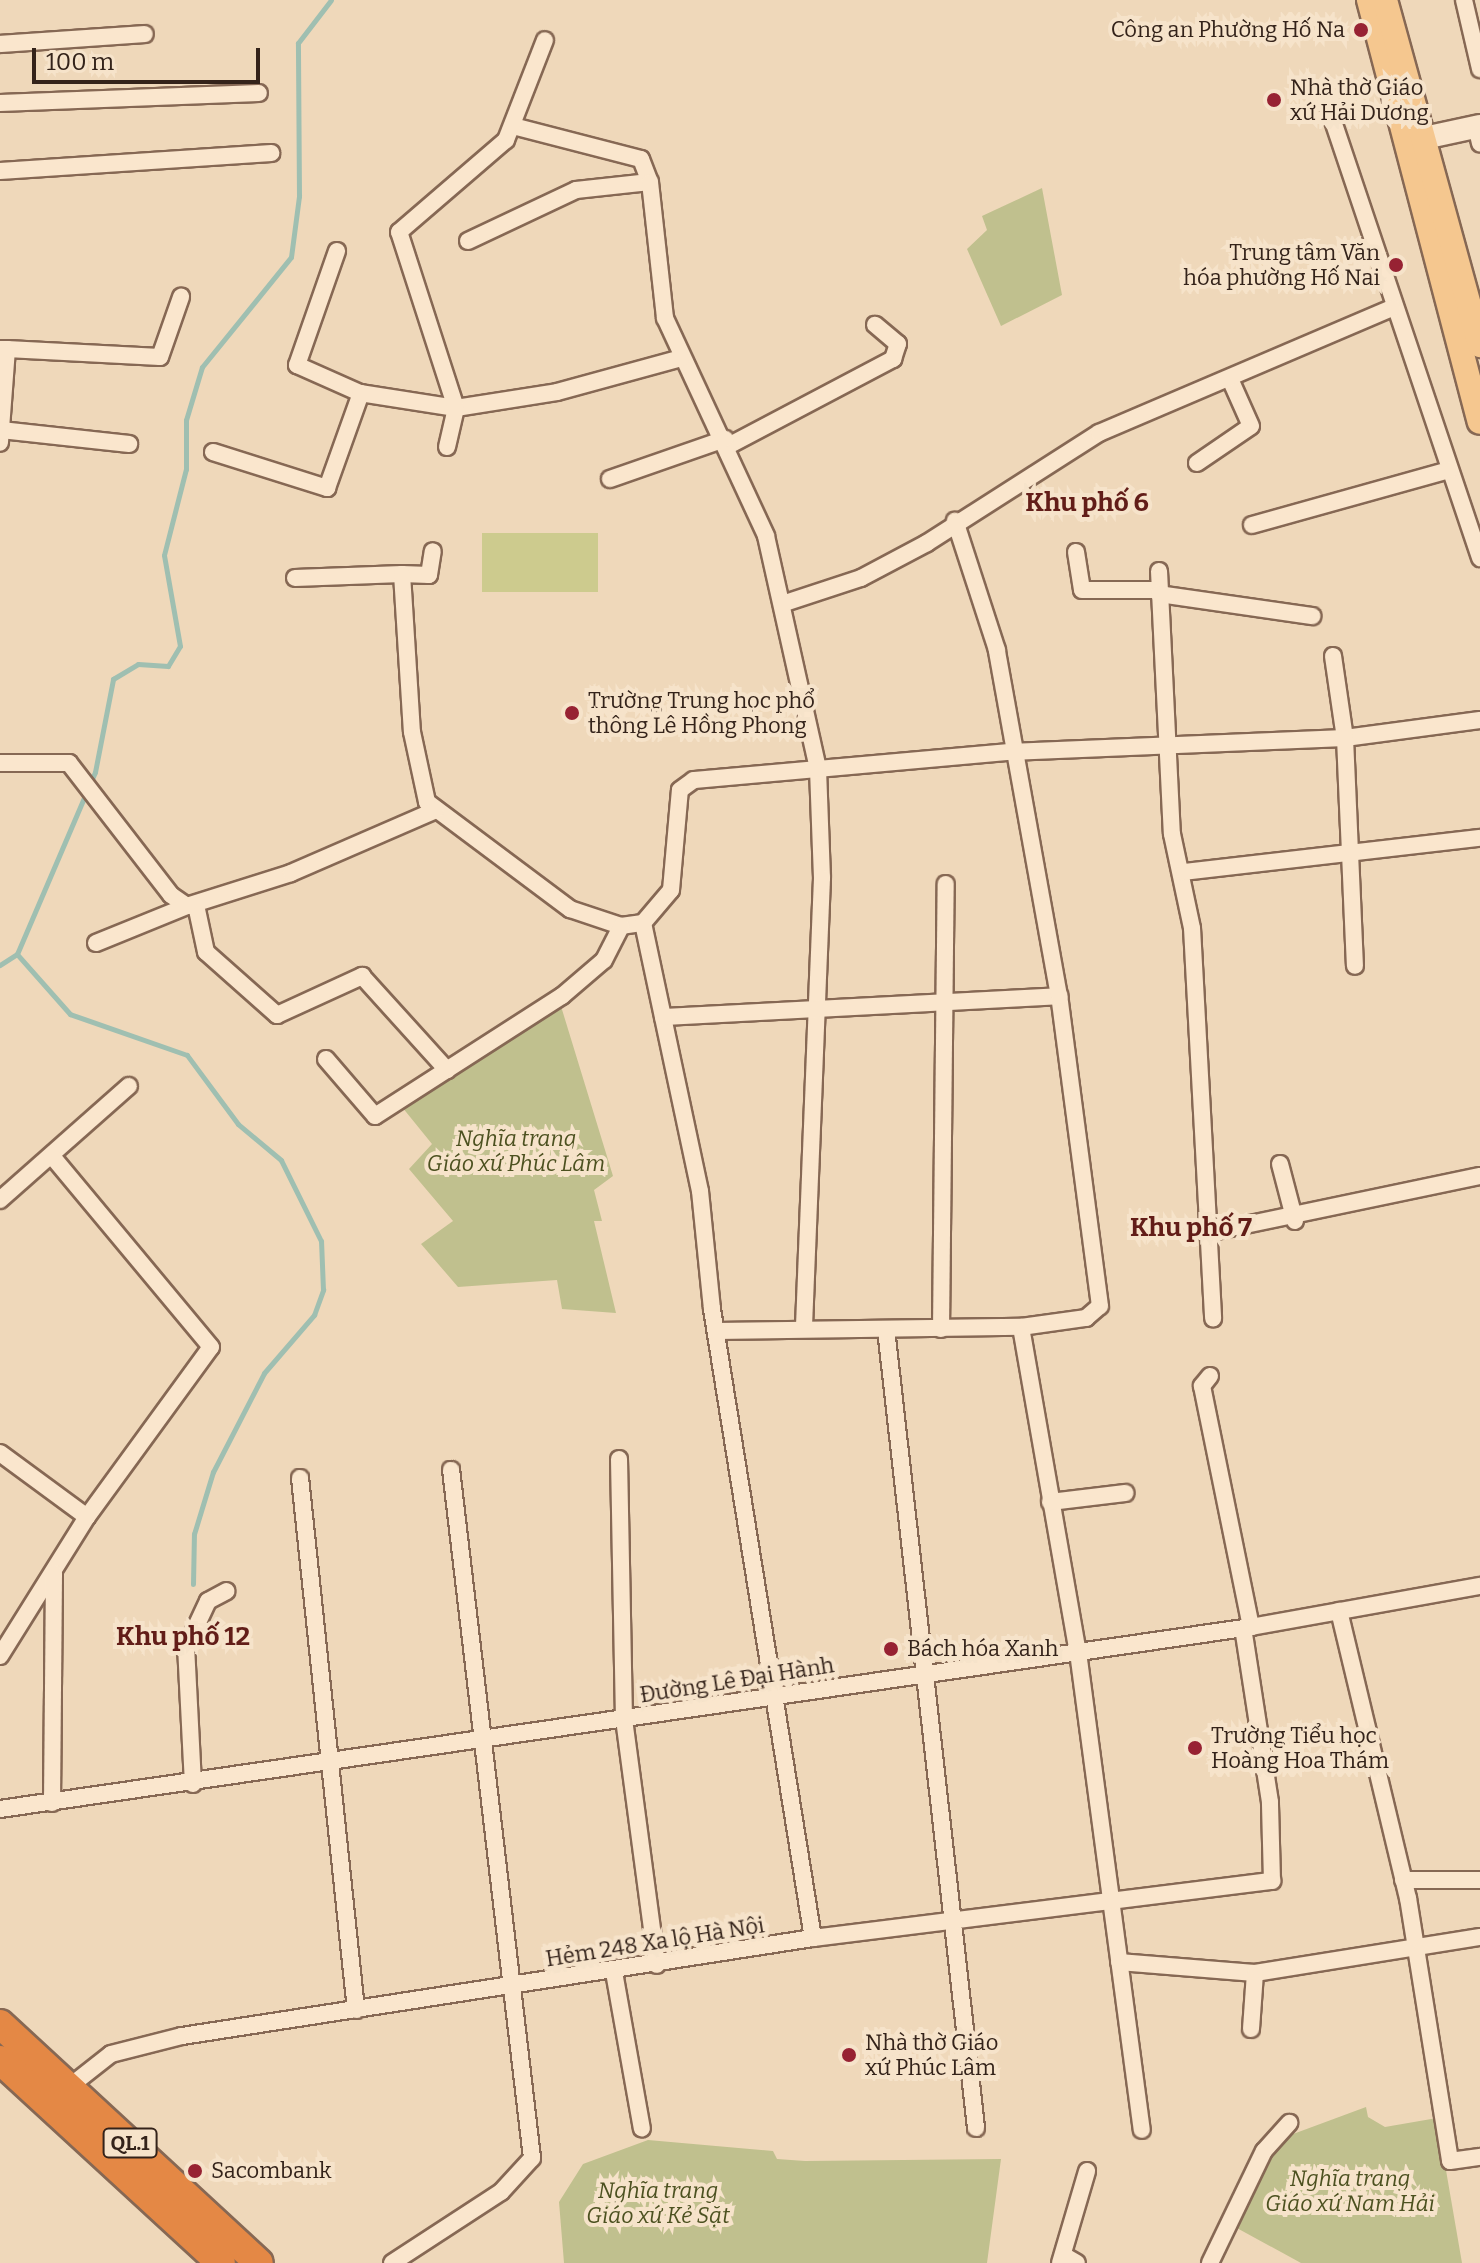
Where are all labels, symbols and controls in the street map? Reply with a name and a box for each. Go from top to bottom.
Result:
place label: Công an Phường Hố Na [1111,17,1345,43]
marker: Công an Phường Hố Na [1352,21,1370,39]
scale bar [36,32,264,82]
text: 100 m [46,48,114,76]
place label: Nhà thờ Giáo xứ Hải Dương [1290,74,1429,126]
marker: Nhà thờ Giáo xứ Hải Dương [1265,91,1283,109]
place label: Trung tâm Văn hóa phường Hố Nai [1183,239,1380,290]
marker: Trung tâm Văn hóa phường Hố Nai [1387,256,1405,274]
district label: Khu phố 6 [1025,487,1149,519]
place label: Trường Trung học phổ thông Lê Hồng Phong [588,687,815,738]
marker: Trường Trung học phổ thông Lê Hồng Phong [563,704,581,722]
park label: Nghĩa trang Giáo xứ Phúc Lâm [427,1125,605,1176]
district label: Khu phố 7 [1130,1212,1252,1244]
district label: Khu phố 12 [116,1621,250,1653]
place label: Bách hóa Xanh [907,1636,1058,1662]
marker: Bách hóa Xanh [882,1640,900,1658]
street label: Đường Lê Đại Hành [638,1652,836,1708]
place label: Trường Tiểu học Hoàng Hoa Thám [1211,1722,1389,1774]
marker: Trường Tiểu học Hoàng Hoa Thám [1186,1739,1204,1757]
street label: Hẻm 248 Xa lộ Hà Nội [544,1912,766,1972]
place label: Nhà thờ Giáo xứ Phúc Lâm [865,2029,998,2080]
marker: Nhà thờ Giáo xứ Phúc Lâm [840,2046,858,2064]
road number: QL.1 [102,2127,158,2159]
place label: Sacombank [211,2158,331,2184]
marker: Sacombank [186,2162,204,2180]
park label: Nghĩa trang Giáo xứ Nam Hải [1265,2165,1435,2216]
park label: Nghĩa trang Giáo xứ Kẻ Sặt [586,2177,730,2228]

